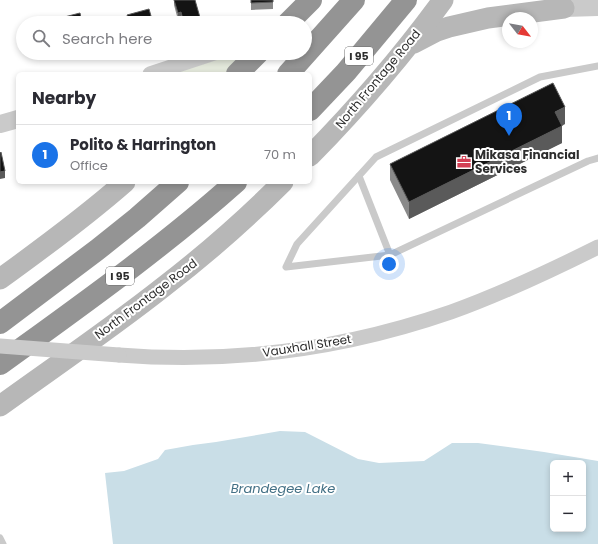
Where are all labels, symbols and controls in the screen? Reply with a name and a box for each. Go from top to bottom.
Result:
north arrow [502,12,538,48]
search box [16,16,312,60]
street label: North Frontage Road [331,26,424,132]
icon: search [30,27,52,49]
text: Search here [62,28,152,49]
road number: I 95 [345,47,373,65]
text: Nearby [32,86,96,110]
pin: 1 [496,103,522,136]
text: Polito & Harrington [70,134,216,155]
text: 1 [43,145,47,164]
text: 70 m [264,145,296,164]
place label: Mikasa Financial Services [475,146,579,177]
office icon: Mikasa Financial Services [456,154,472,170]
text: Office [70,156,108,175]
street label: North Frontage Road [91,254,200,343]
your location [379,254,399,274]
road number: I 95 [106,267,134,285]
street label: Vauxhall Street [261,330,353,361]
map controls [550,460,586,532]
button: + [550,460,586,496]
water label: Brandegee Lake [231,479,335,498]
button: − [550,496,586,532]

